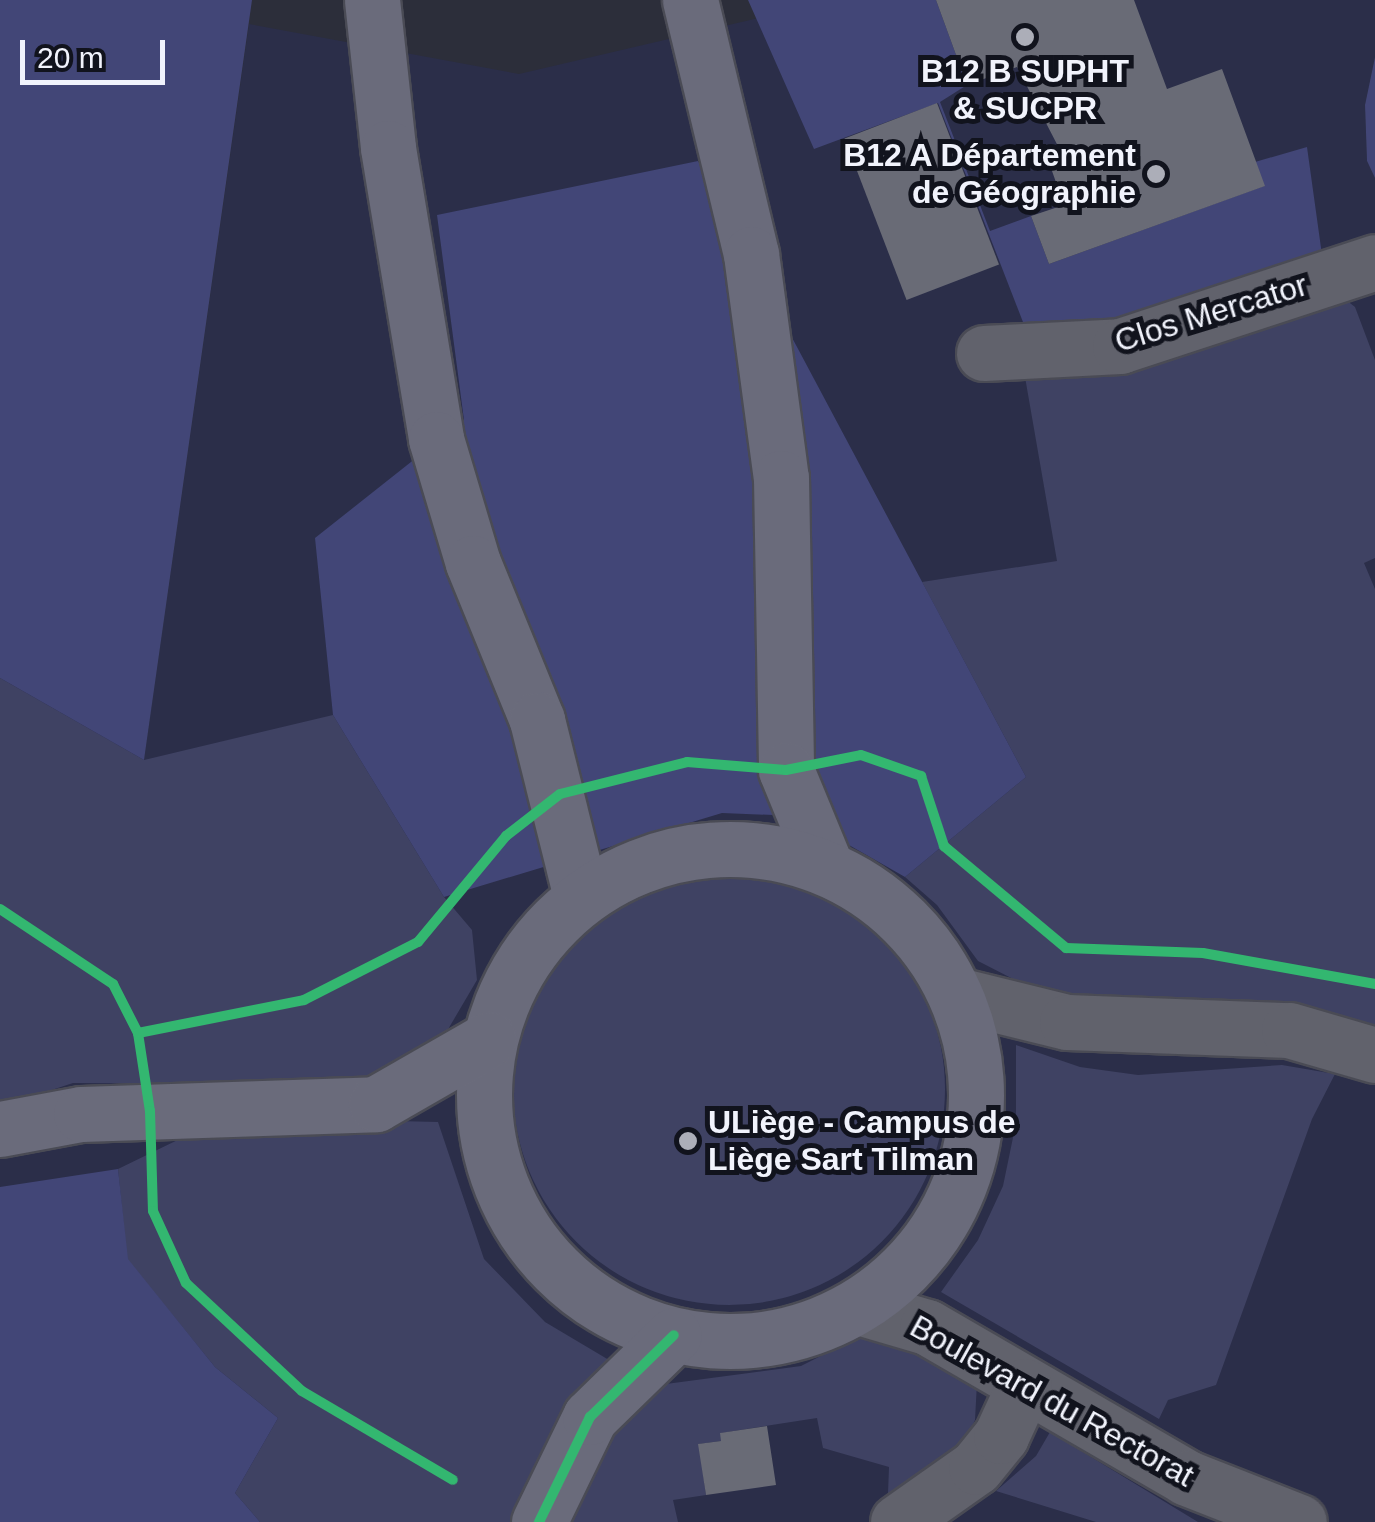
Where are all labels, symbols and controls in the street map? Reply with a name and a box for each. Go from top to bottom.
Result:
scale bar [25,20,170,82]
marker: B12 B SUPHT & SUCPR [1014,26,1036,48]
text: 20 m [37,41,104,74]
place label: B12 B SUPHT & SUCPR [921,53,1129,128]
place label: B12 A Département de Géographie [841,137,1136,212]
marker: B12 A Département de Géographie [1145,163,1167,185]
street label: Clos Mercator [1110,266,1312,360]
place label: ULiège - Campus de Liège Sart Tilman [708,1104,1016,1179]
marker: ULiège - Campus de Liège Sart Tilman [677,1130,699,1152]
street label: Boulevard du Rectorat [903,1307,1201,1495]

